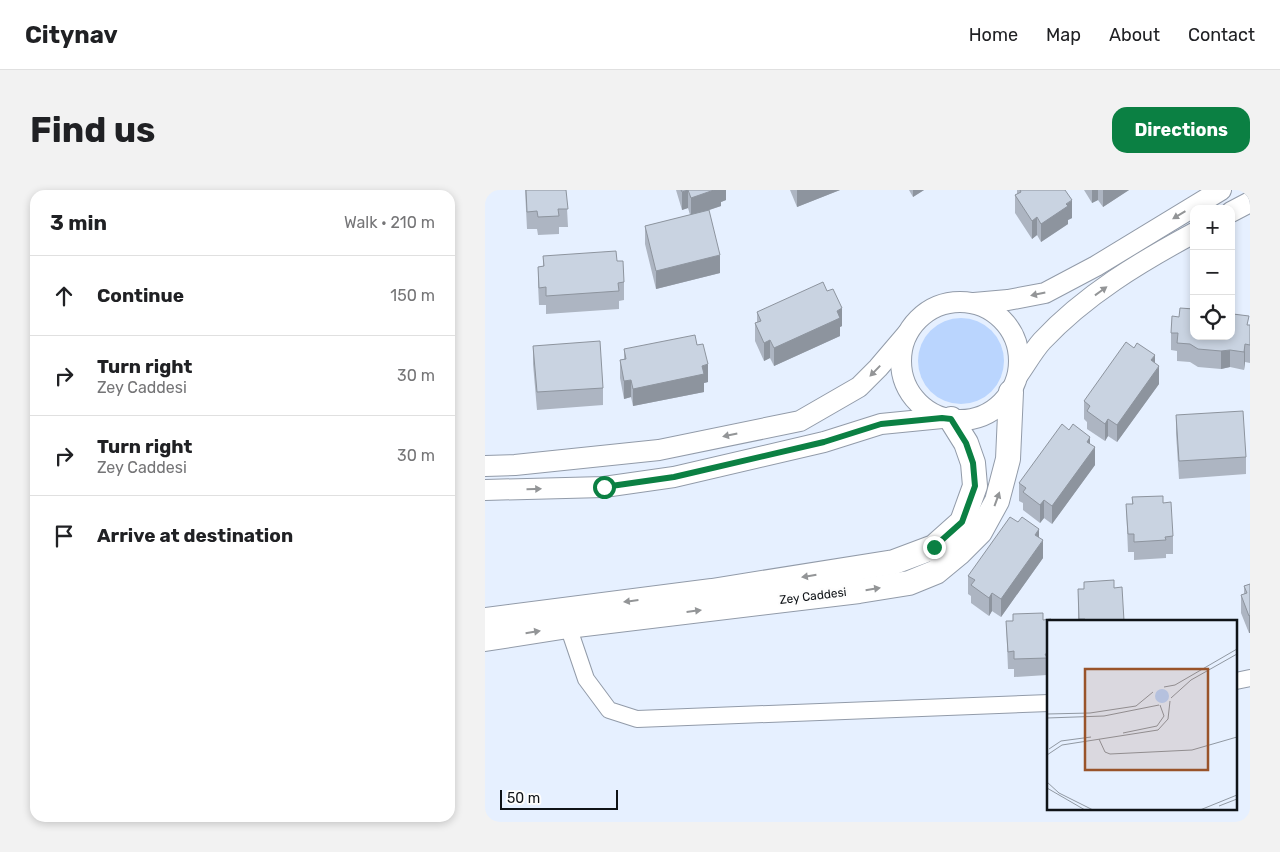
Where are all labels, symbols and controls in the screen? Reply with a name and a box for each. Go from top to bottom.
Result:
text: Citynav [25,21,118,49]
text: Home [969,24,1018,46]
text: Map [1046,24,1081,46]
text: About [1109,24,1160,46]
text: Contact [1188,24,1255,46]
button: Directions [1112,107,1250,153]
text: Find us [30,109,155,151]
map controls [1190,205,1235,340]
button: + [1190,205,1235,250]
text: 3 min [50,210,107,235]
one-way arrow [1172,211,1186,220]
text: Walk · 210 m [344,213,435,232]
button: − [1190,250,1235,295]
icon: ahead [50,282,78,310]
text: Continue [97,284,184,307]
text: 150 m [390,286,435,305]
one-way arrow [1094,286,1108,296]
one-way arrow [1030,290,1045,298]
button: locate [1190,295,1235,340]
text: Turn right [97,355,192,378]
icon: right [50,362,78,390]
one-way arrow [869,365,881,377]
text: 30 m [397,366,435,385]
text: Zey Caddesi [97,378,187,397]
one-way arrow [721,432,737,440]
text: Turn right [97,435,192,458]
icon: right [50,442,78,470]
text: 30 m [397,446,435,465]
text: Zey Caddesi [97,458,187,477]
route start [593,476,616,499]
one-way arrow [526,485,542,493]
one-way arrow [993,491,1001,506]
icon: arrive [50,522,78,550]
text: Arrive at destination [97,524,293,547]
route end [923,536,946,559]
one-way arrow [801,572,817,580]
one-way arrow [865,584,881,592]
street label: Zey Caddesi [779,585,847,607]
one-way arrow [623,597,639,605]
one-way arrow [687,607,703,615]
inset map [1047,620,1237,810]
one-way arrow [525,627,541,635]
scale bar [500,787,617,810]
text: 50 m [507,790,540,807]

